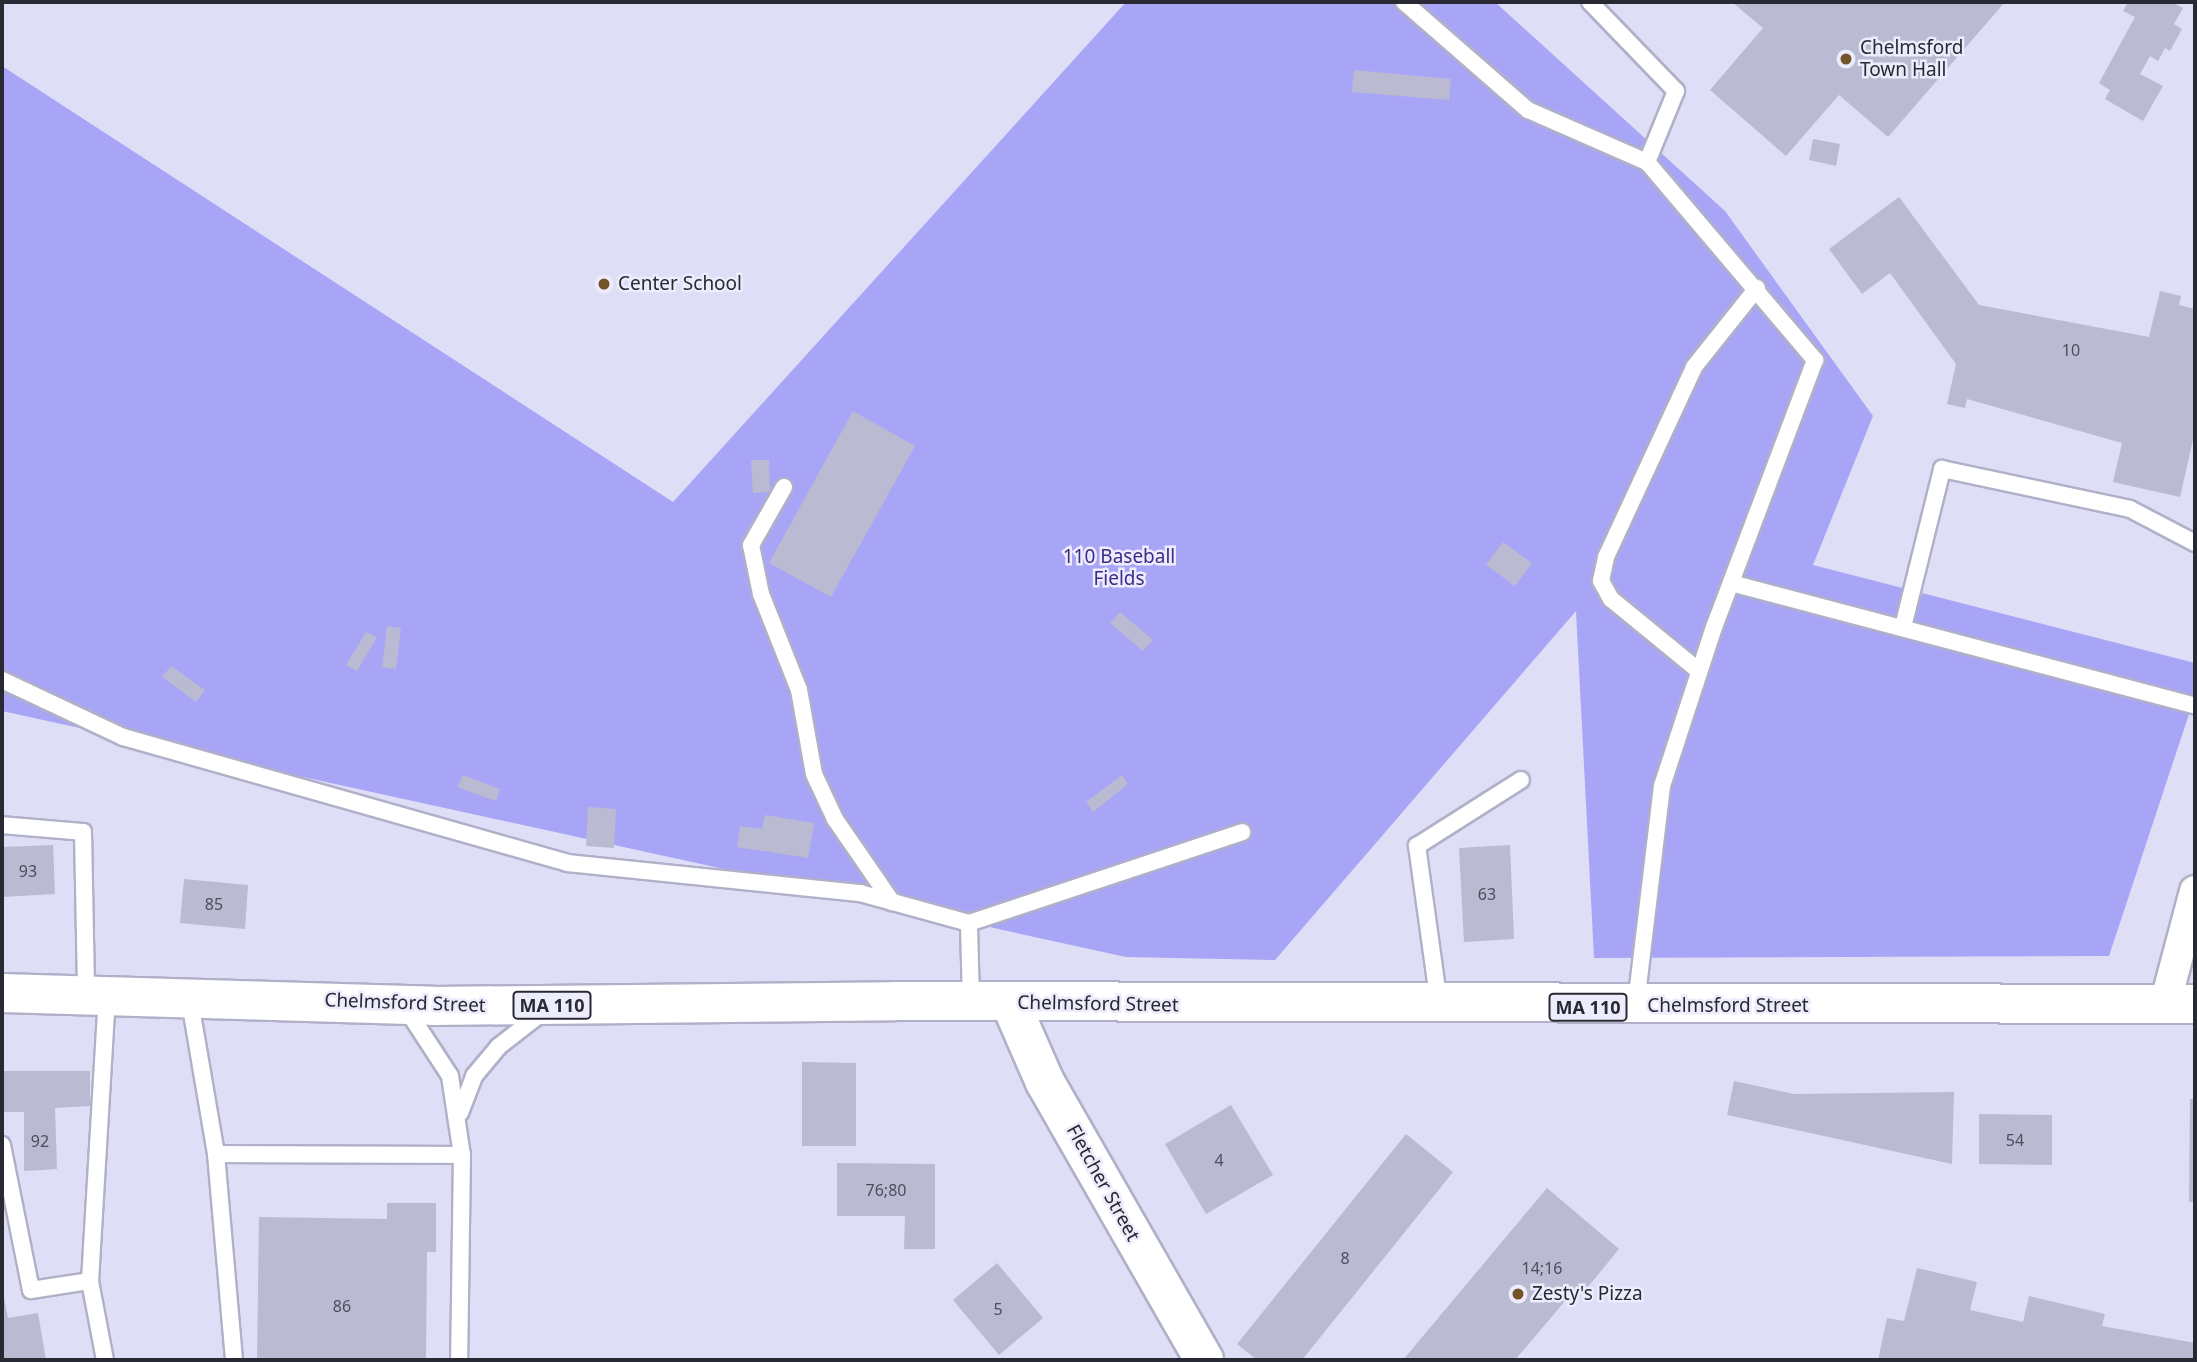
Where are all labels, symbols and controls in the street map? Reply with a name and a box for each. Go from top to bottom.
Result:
place label: Chelmsford Town Hall [1860,37,1963,81]
marker: Chelmsford Town Hall [1838,51,1854,67]
place label: Center School [618,273,742,295]
marker: Center School [596,276,612,292]
house number: 10 [2062,340,2080,360]
park label: 110 Baseball Fields [1063,546,1175,590]
house number: 93 [19,861,37,881]
house number: 63 [1478,884,1496,904]
house number: 85 [205,894,223,914]
street label: Chelmsford Street [324,989,486,1017]
road number: MA 110 [512,990,592,1020]
street label: Chelmsford Street [1017,991,1179,1017]
road number: MA 110 [1548,992,1628,1022]
street label: Chelmsford Street [1647,995,1809,1017]
street label: Fletcher Street [1062,1121,1144,1245]
house number: 54 [2006,1130,2024,1150]
house number: 92 [31,1131,49,1151]
house number: 4 [1214,1150,1224,1170]
house number: 76;80 [866,1180,906,1200]
house number: 8 [1340,1248,1350,1268]
house number: 14;16 [1522,1258,1562,1278]
place label: Zesty's Pizza [1532,1283,1643,1305]
marker: Zesty's Pizza [1510,1286,1526,1302]
house number: 86 [333,1296,351,1316]
house number: 5 [993,1299,1003,1319]

